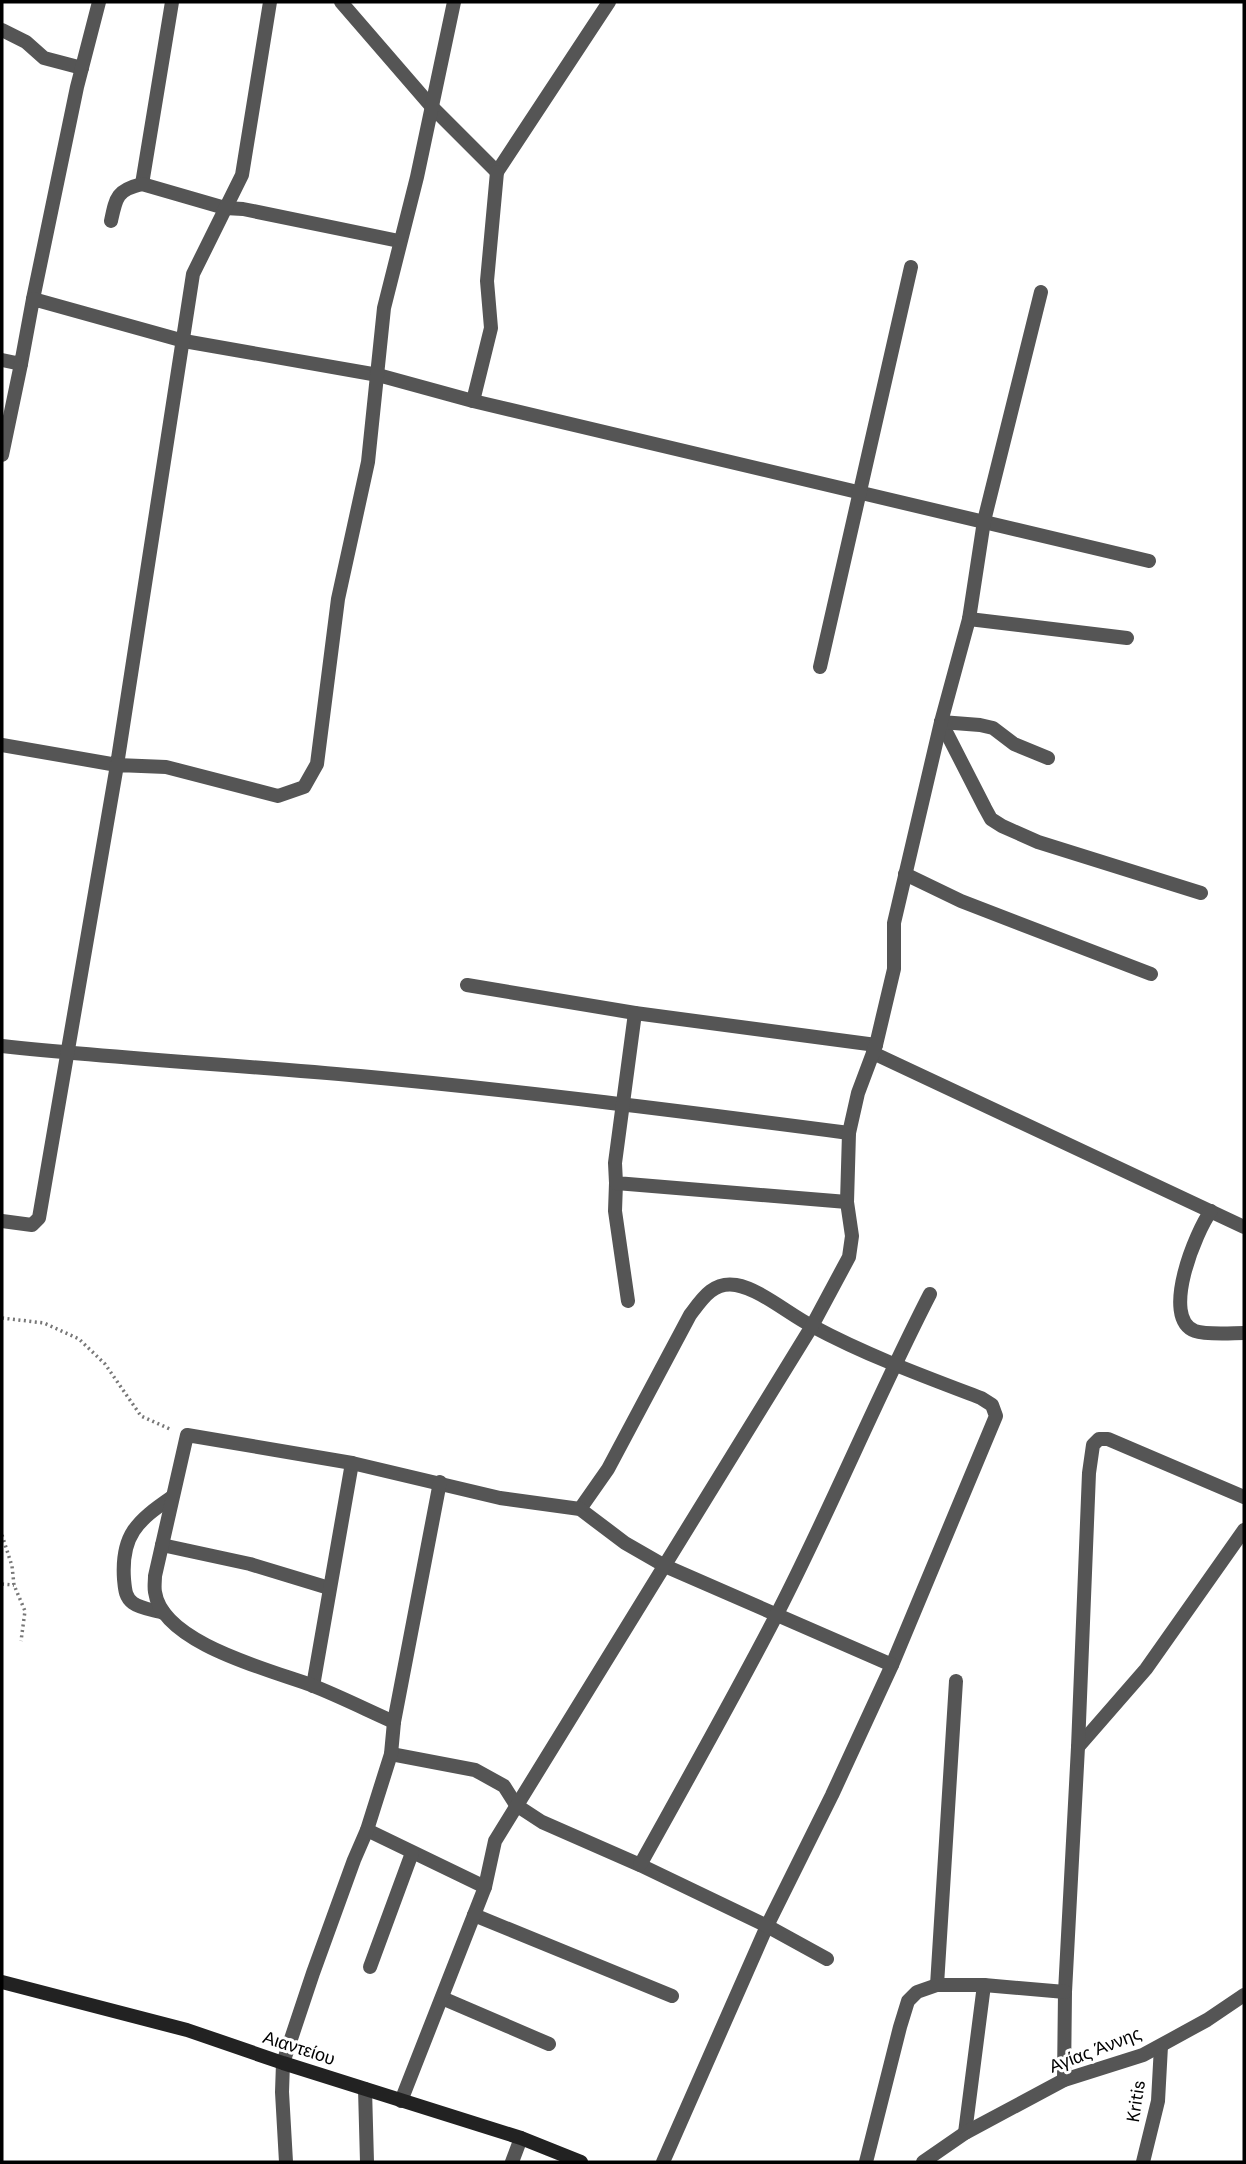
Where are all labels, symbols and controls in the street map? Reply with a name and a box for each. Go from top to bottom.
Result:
street label: Αγίας Άννης [1045,2021,1145,2079]
street label: Αιαντείου [260,2025,338,2071]
street label: Kritis [1121,2078,1151,2124]

